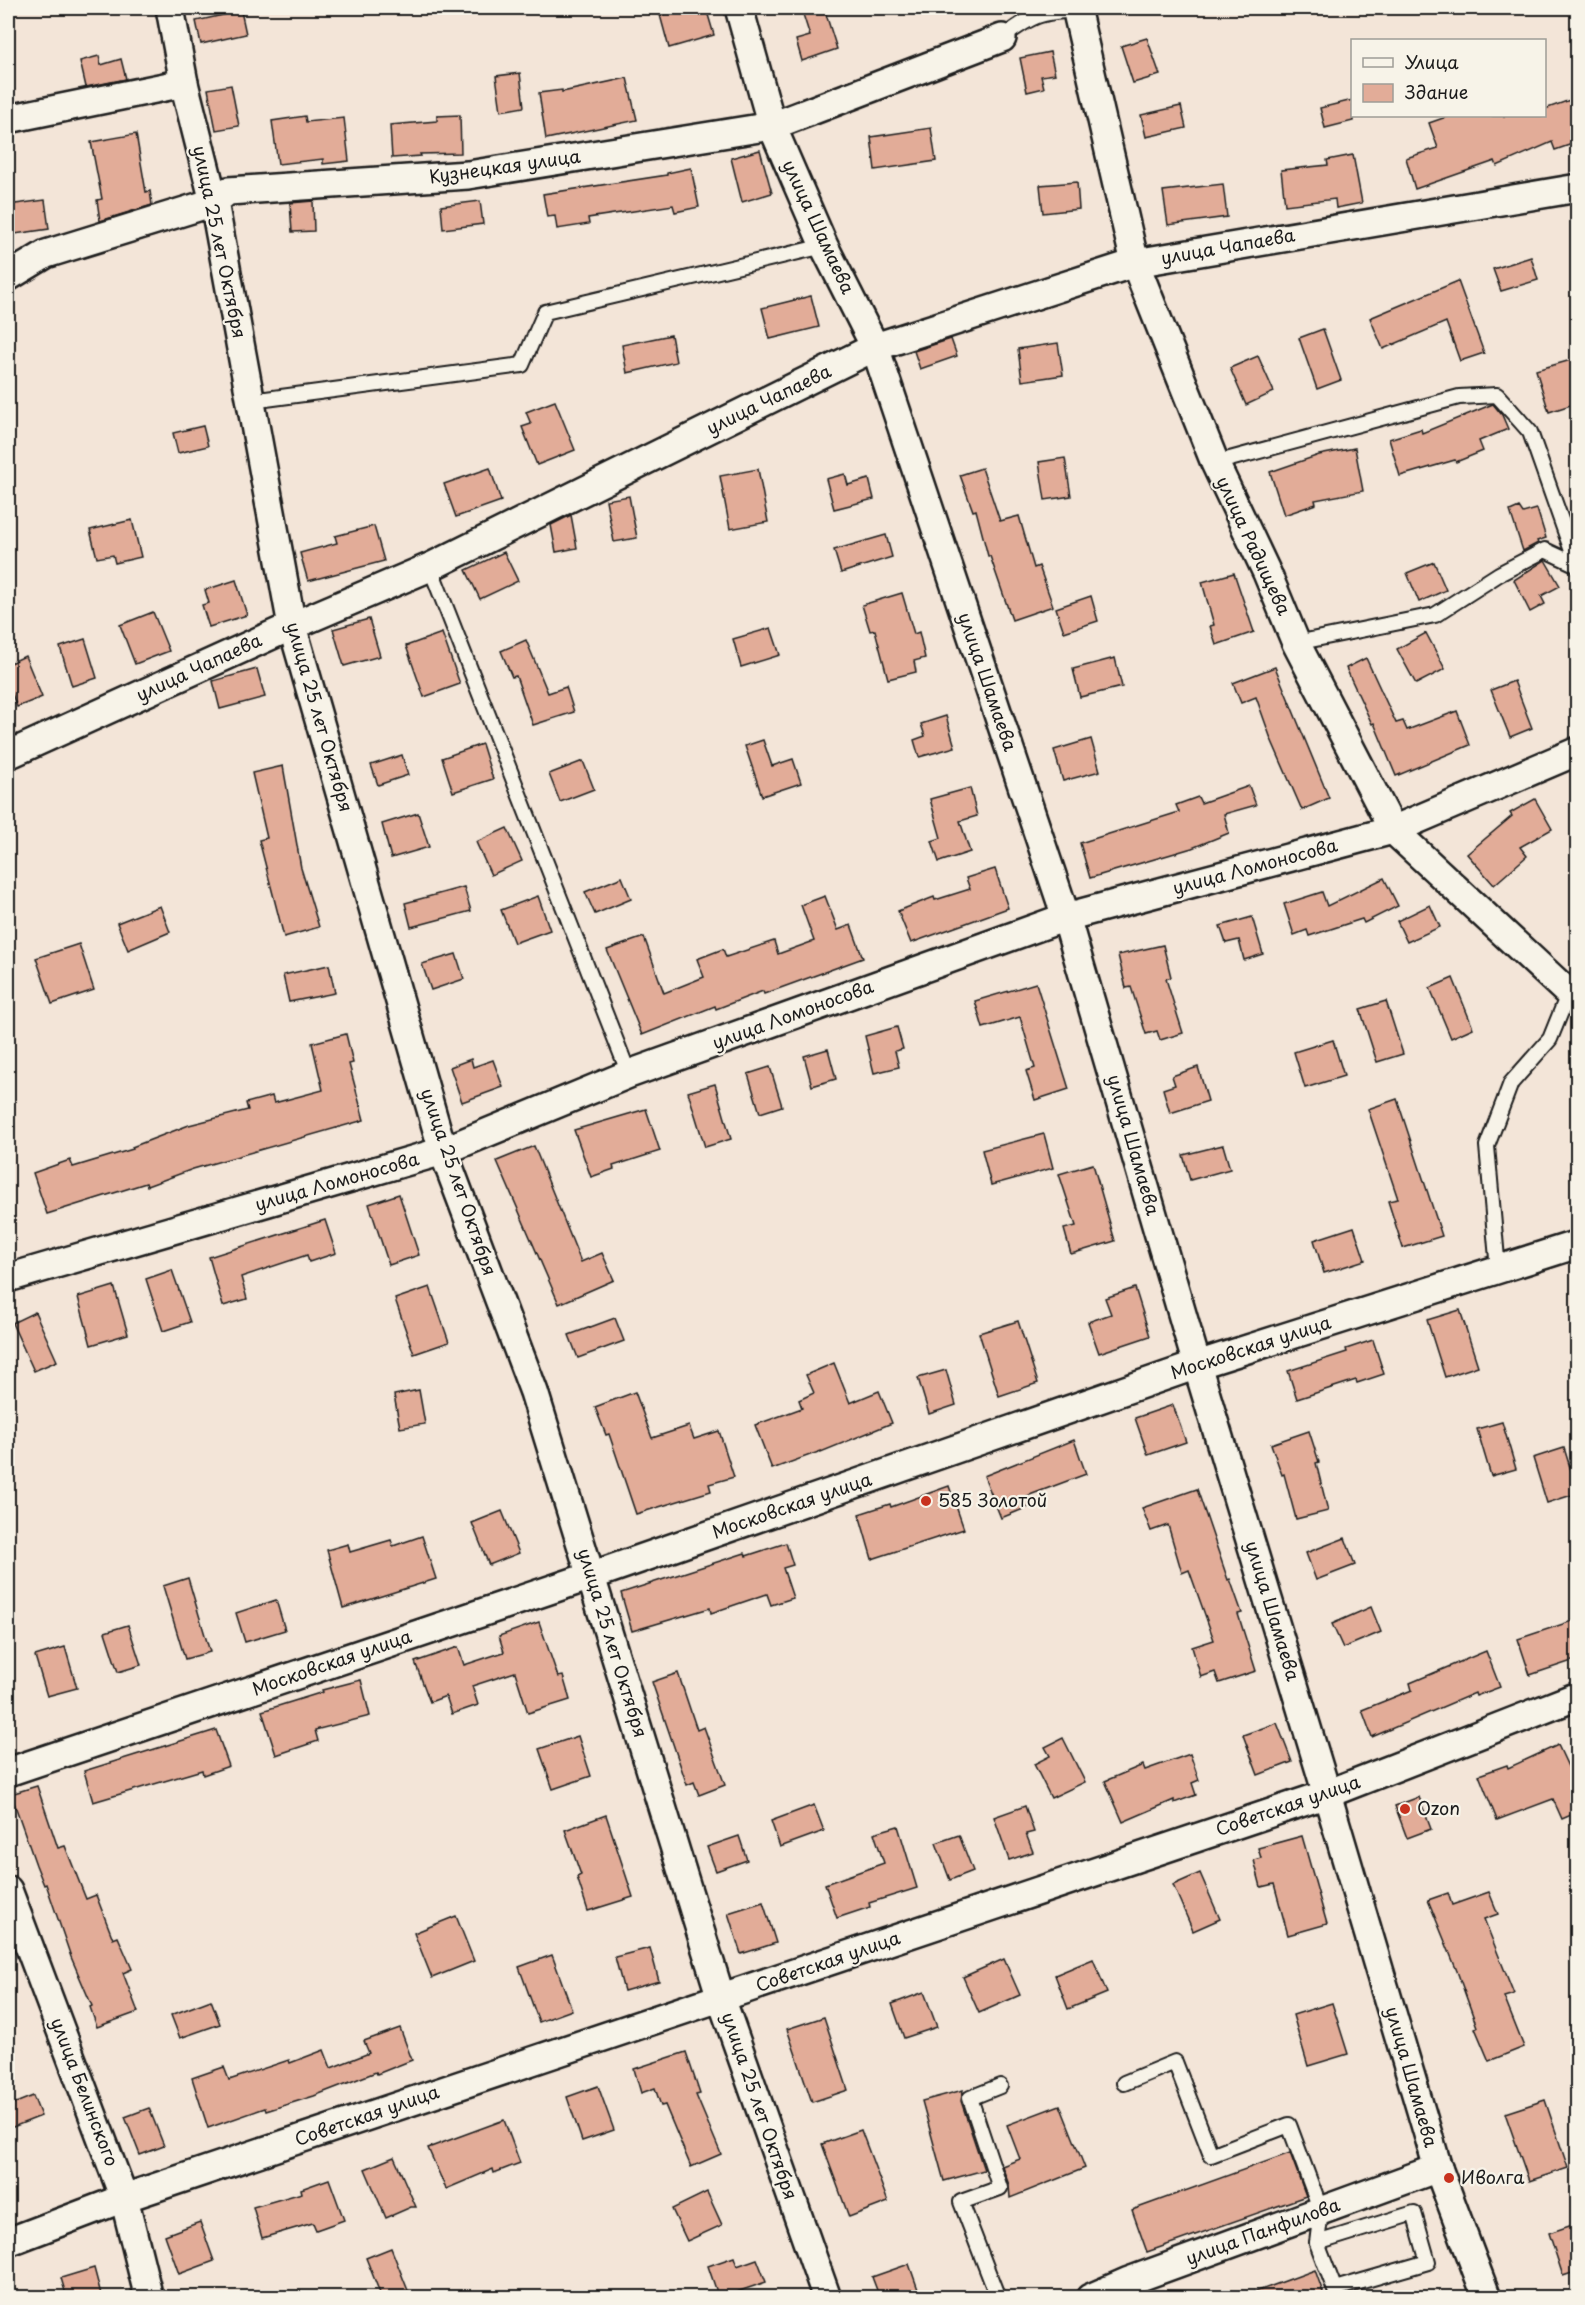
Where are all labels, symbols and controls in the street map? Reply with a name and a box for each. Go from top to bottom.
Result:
legend [1351,39,1546,117]
text: Улица [1405,48,1459,75]
text: Здание [1405,78,1468,105]
street label: Кузнецкая улица [427,141,583,189]
street label: улица 25 лет Октября [187,143,254,341]
street label: улица Шамаева [776,155,863,299]
street label: улица Чапаева [1159,220,1298,271]
street label: улица Чапаева [701,356,836,441]
street label: улица Радищева [1210,471,1299,620]
street label: улица Шамаева [952,608,1025,755]
street label: улица 25 лет Октября [280,618,360,815]
street label: улица Чапаева [131,625,266,708]
street label: улица Ломоносова [1169,830,1341,901]
street label: улица Ломоносова [708,972,878,1055]
street label: улица Шамаева [1101,1071,1168,1219]
street label: улица 25 лет Октября [415,1084,504,1279]
street label: улица Ломоносова [251,1144,423,1217]
street label: Московская улица [1167,1308,1335,1385]
street label: Московская улица [708,1464,876,1545]
place label: 585 Золотой [938,1486,1047,1513]
marker: 585 Золотой [919,1494,933,1508]
street label: улица Шамаева [1239,1537,1308,1685]
street label: улица 25 лет Октября [572,1545,655,1740]
street label: Московская улица [248,1621,416,1702]
street label: Советская улица [1212,1767,1364,1842]
place label: Ozon [1417,1794,1460,1821]
marker: Ozon [1398,1802,1412,1816]
street label: Советская улица [752,1923,904,1998]
street label: улица Шамаева [1379,2003,1446,2151]
street label: улица 25 лет Октября [716,2008,805,2203]
street label: улица Белинского [45,2013,126,2170]
street label: Советская улица [291,2077,443,2152]
place label: Иволга [1461,2163,1525,2190]
marker: Иволга [1442,2171,1456,2185]
street label: улица Панфилова [1182,2190,1344,2271]

